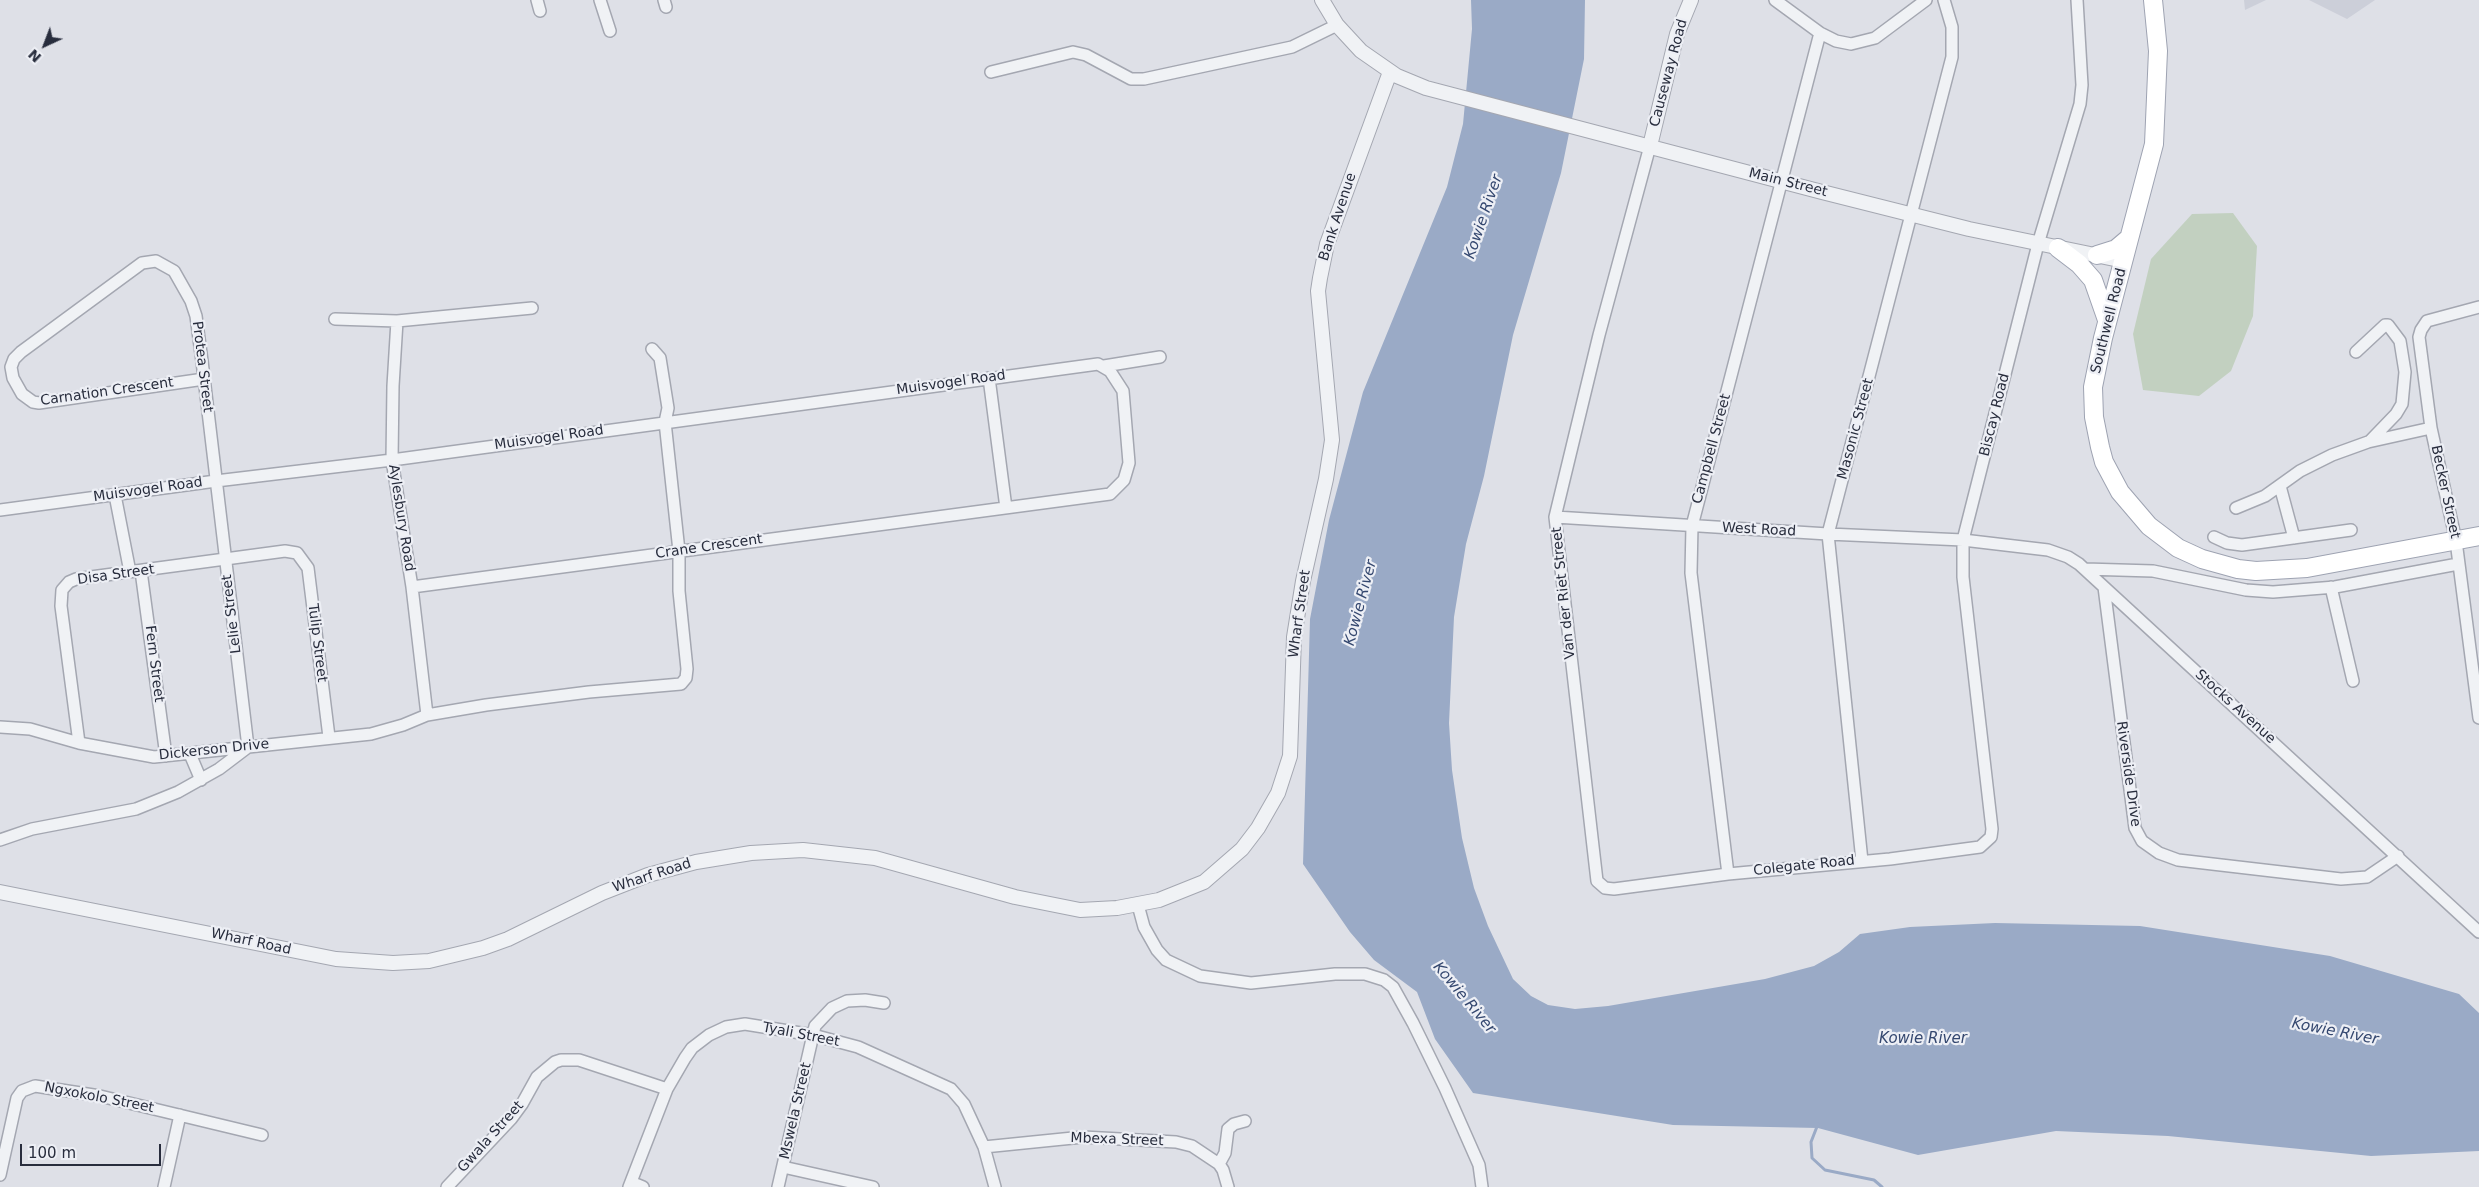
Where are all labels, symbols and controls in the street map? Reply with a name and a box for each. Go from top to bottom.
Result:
street label: Causeway Road [1647,17,1691,129]
north arrow [20,20,70,70]
text: N [25,46,45,66]
street label: Main Street [1747,165,1829,201]
street label: Bank Avenue [1316,171,1360,263]
water label: Kowie River [1461,173,1507,261]
street label: Southwell Road [2088,267,2130,375]
street label: Protea Street [188,320,216,414]
street label: Muisvogel Road [895,367,1007,399]
street label: Biscay Road [1977,372,2013,458]
street label: Carnation Crescent [39,374,175,410]
street label: Masonic Street [1834,377,1878,481]
street label: Campbell Street [1689,392,1735,506]
street label: Muisvogel Road [493,422,605,454]
street label: Becker Street [2427,444,2463,540]
street label: Aylesbury Road [384,463,418,573]
street label: Muisvogel Road [92,474,204,506]
street label: West Road [1722,520,1796,540]
street label: Van der Riet Street [1549,526,1579,660]
street label: Crane Crescent [654,531,764,563]
water label: Kowie River [1341,558,1381,648]
street label: Disa Street [76,561,156,589]
street label: Wharf Street [1285,569,1315,659]
street label: Lelie Street [219,573,245,655]
street label: Tulip Street [304,603,330,683]
street label: Fern Street [141,625,167,703]
street label: Stocks Avenue [2191,666,2279,748]
street label: Riverside Drive [2112,720,2144,828]
street label: Dickerson Drive [158,736,270,764]
street label: Colegate Road [1752,852,1856,880]
street label: Wharf Road [611,855,693,897]
street label: Wharf Road [209,925,293,959]
water label: Kowie River [1429,959,1499,1037]
water label: Kowie River [2290,1015,2380,1049]
street label: Tyali Street [761,1019,841,1051]
water label: Kowie River [1879,1030,1967,1048]
street label: Mswela Street [777,1061,815,1161]
street label: Ngxokolo Street [43,1079,155,1117]
street label: Gwala Street [455,1098,527,1176]
street label: Mbexa Street [1070,1130,1164,1150]
scale bar [22,1134,164,1166]
text: 100 m [28,1144,76,1162]

